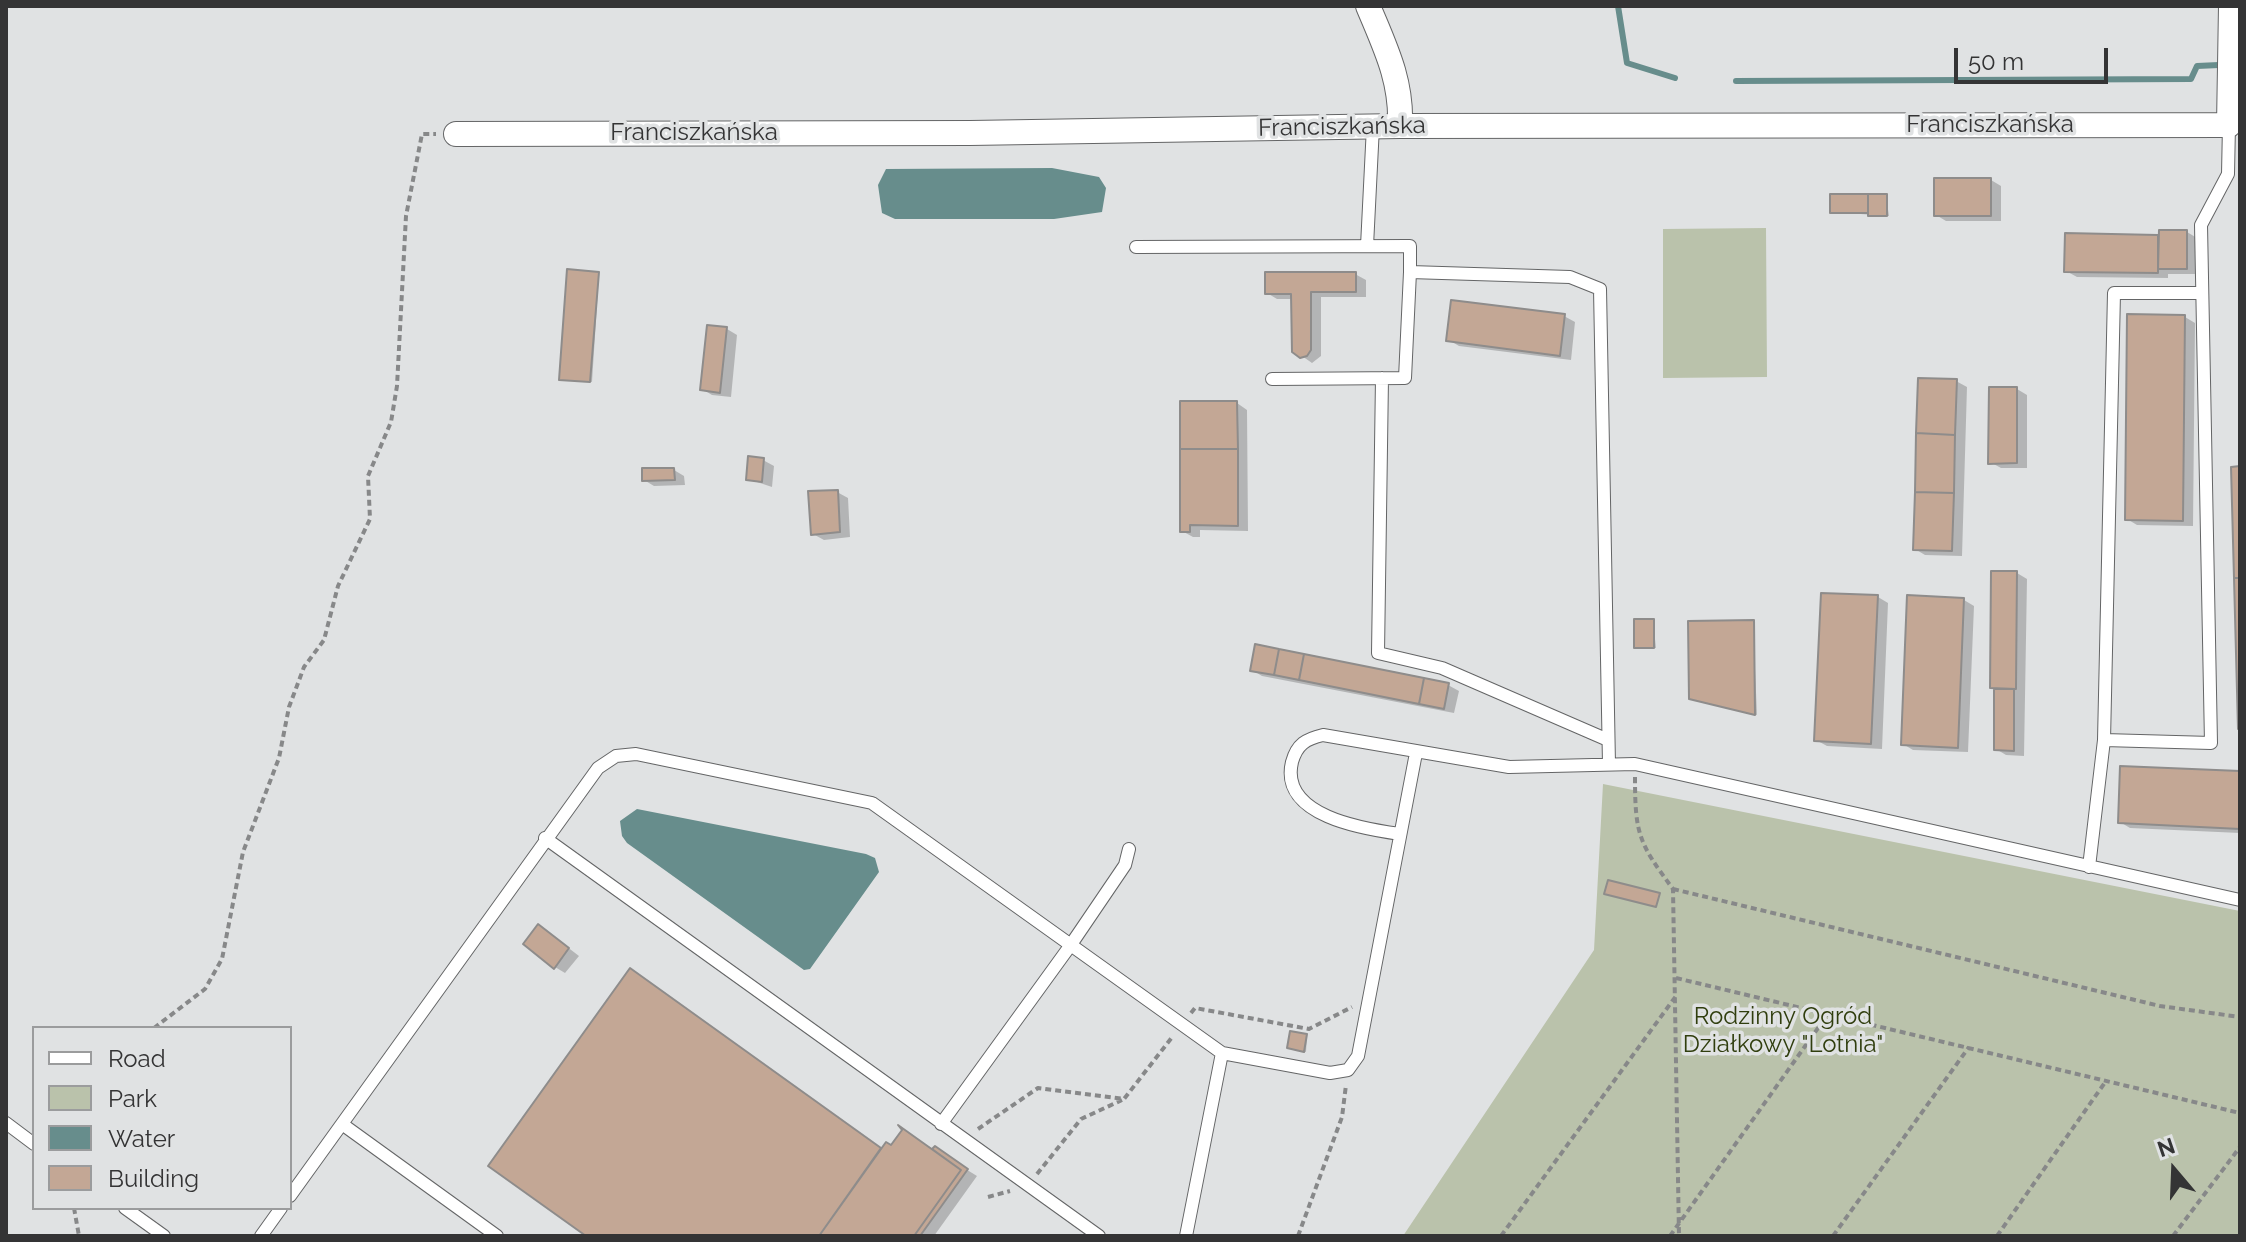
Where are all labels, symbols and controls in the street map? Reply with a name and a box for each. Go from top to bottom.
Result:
scale bar [1958,32,2112,82]
text: 50 m [1968,47,2024,76]
street label: Franciszkańska [1258,111,1426,143]
street label: Franciszkańska [1906,111,2074,139]
street label: Franciszkańska [610,119,778,147]
park label: Rodzinny Ogród Działkowy "Lotnia" [1683,1003,1883,1059]
legend [32,1026,292,1210]
text: Road [108,1044,166,1073]
text: Park [108,1084,157,1113]
text: Water [108,1124,175,1153]
north arrow [2134,1130,2214,1210]
text: N [2154,1132,2178,1162]
text: Building [108,1164,199,1193]

